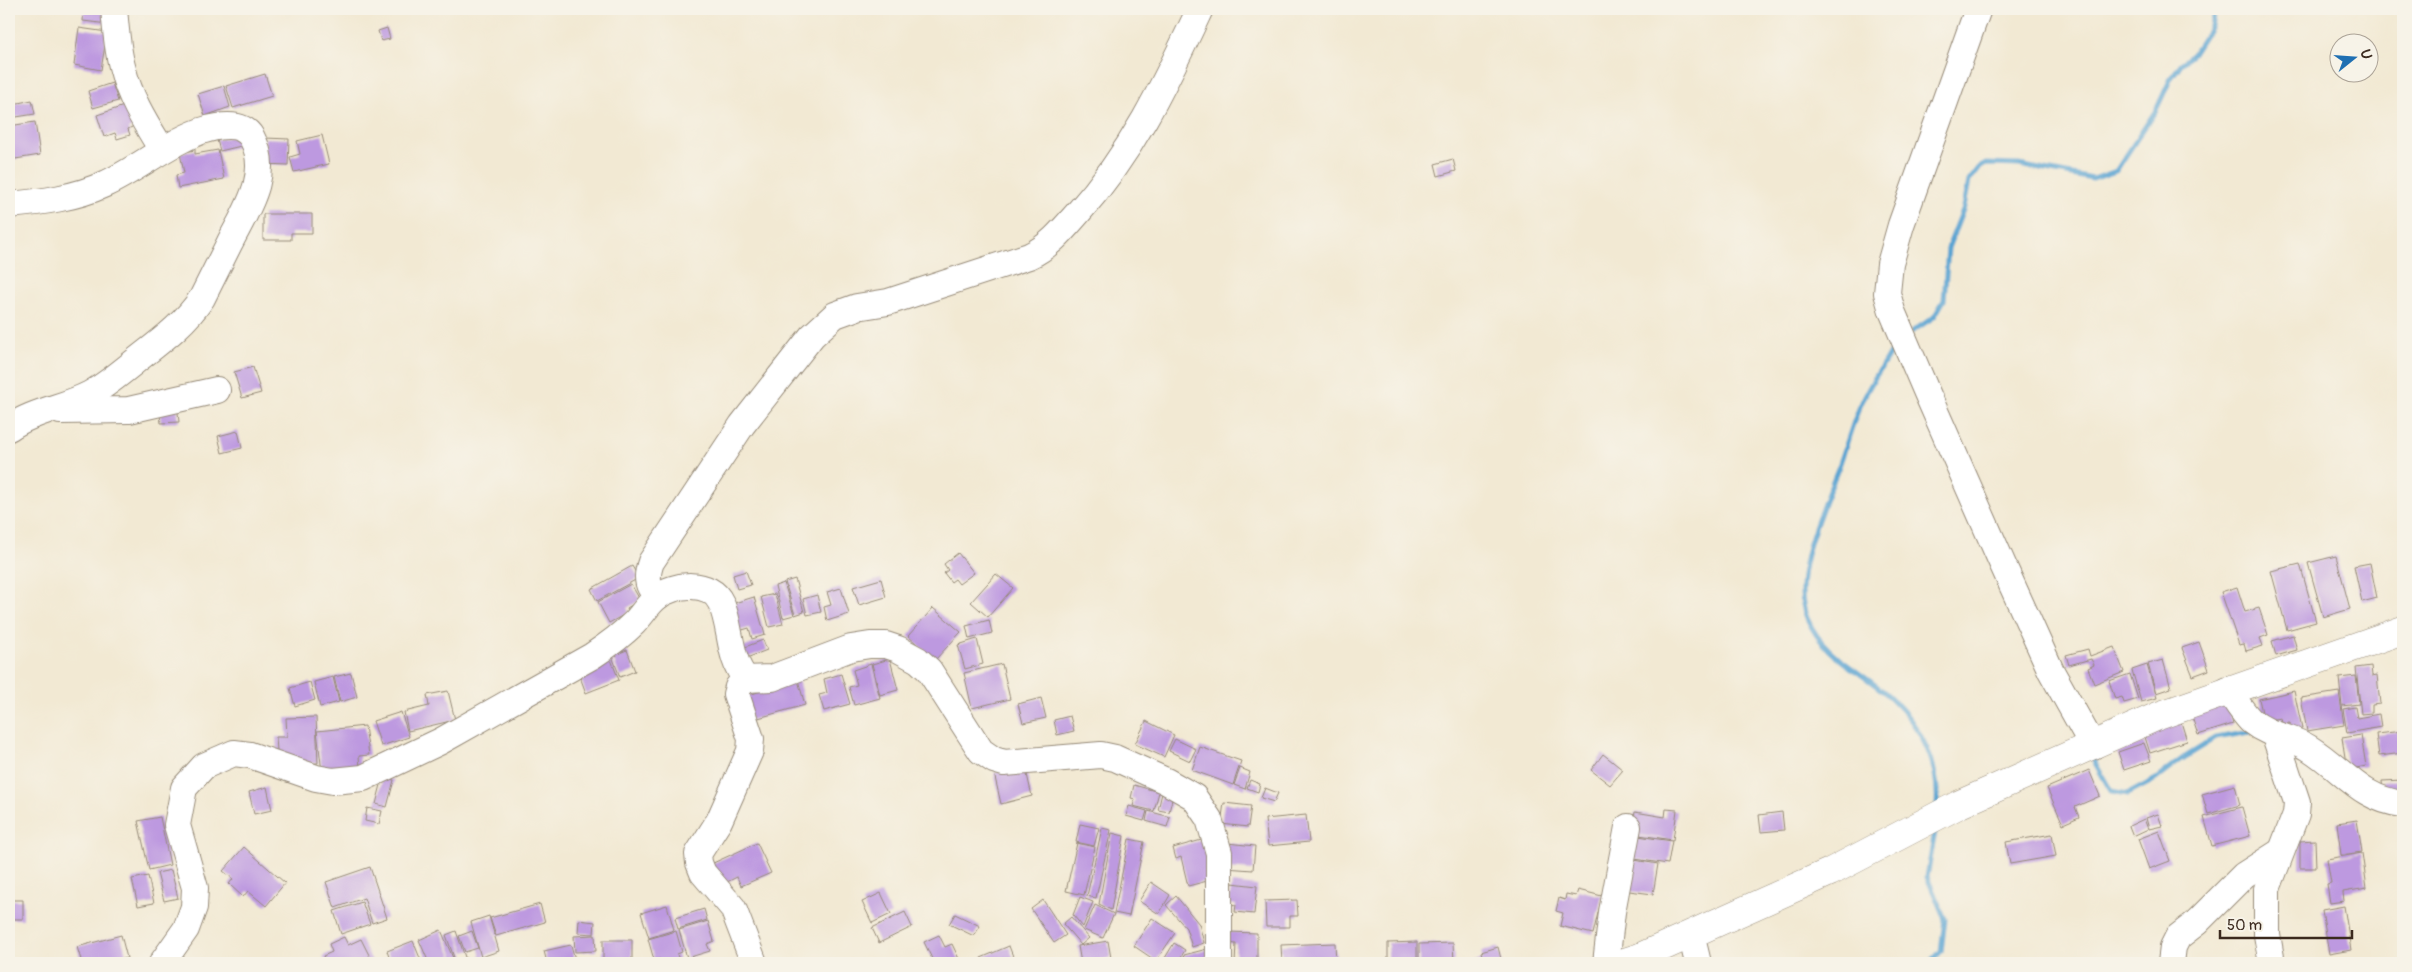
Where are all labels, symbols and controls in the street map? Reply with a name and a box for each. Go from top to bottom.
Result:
north arrow [2330,32,2380,82]
text: U [2356,47,2375,61]
scale bar [2220,907,2352,939]
text: 50 m [2227,916,2262,935]

